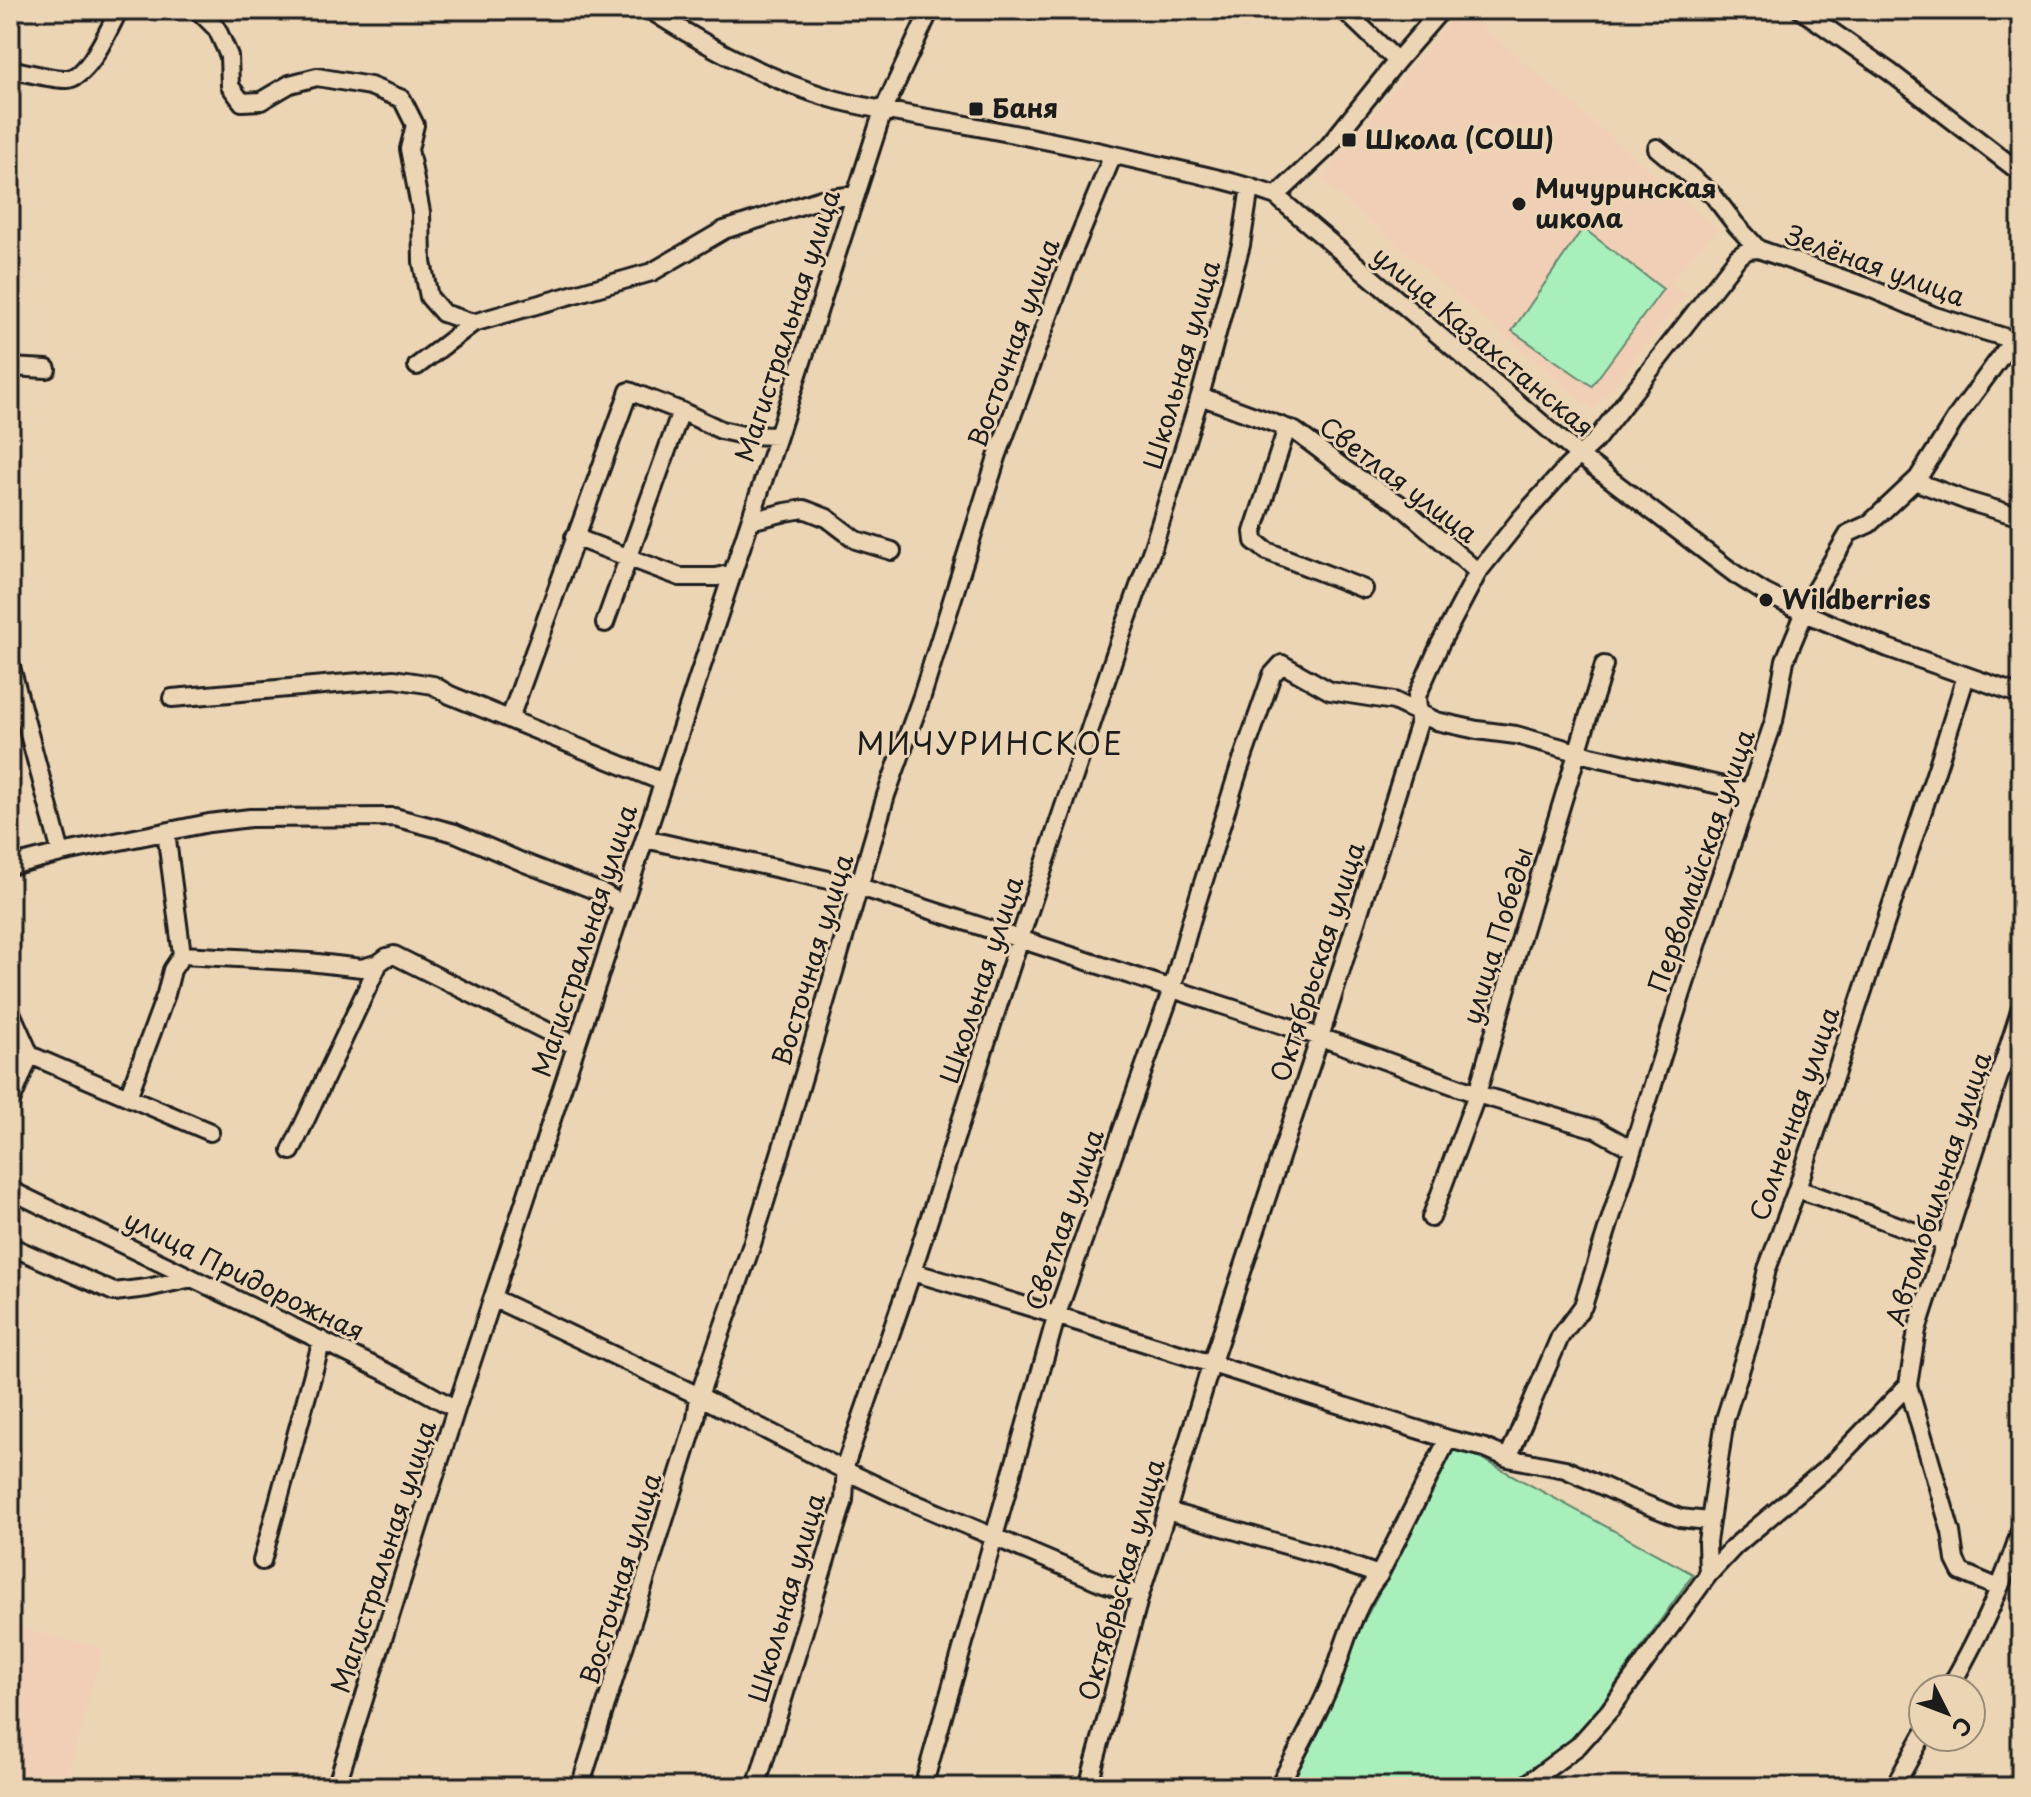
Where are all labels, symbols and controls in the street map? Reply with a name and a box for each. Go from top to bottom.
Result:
place label: Баня [992,88,1058,127]
marker: Баня [967,100,985,118]
place label: Школа (СОШ) [1365,119,1554,158]
marker: Школа (СОШ) [1340,131,1358,149]
place label: Мичуринская школа [1535,168,1717,237]
street label: Магистральная улица [724,184,849,467]
marker: Мичуринская школа [1510,195,1528,213]
street label: Зелёная улица [1780,214,1971,315]
street label: Восточная улица [957,232,1069,452]
street label: улица Казахстанская [1364,236,1604,446]
street label: Школьная улица [1132,255,1229,474]
street label: Светлая улица [1311,406,1487,552]
place label: Wildberries [1782,579,1931,618]
marker: Wildberries [1757,591,1775,609]
district label: МИЧУРИНСКОЕ [856,720,1124,765]
street label: Первомайская улица [1637,723,1764,997]
street label: Магистральная улица [521,799,646,1082]
street label: Октябрьская улица [1259,836,1374,1086]
street label: улица Победы [1451,842,1542,1029]
street label: Восточная улица [761,848,862,1070]
street label: Школьная улица [929,870,1033,1088]
street label: Солнечная улица [1739,1001,1849,1226]
street label: Автомобильная улица [1875,1046,2000,1330]
street label: Светлая улица [1014,1123,1113,1315]
street label: улица Придорожная [118,1199,371,1350]
street label: Магистральная улица [320,1415,445,1698]
street label: Октябрьская улица [1067,1453,1174,1705]
street label: Восточная улица [569,1467,670,1689]
street label: Школьная улица [737,1488,834,1707]
north arrow [1907,1673,1987,1753]
text: С [1945,1710,1981,1745]

